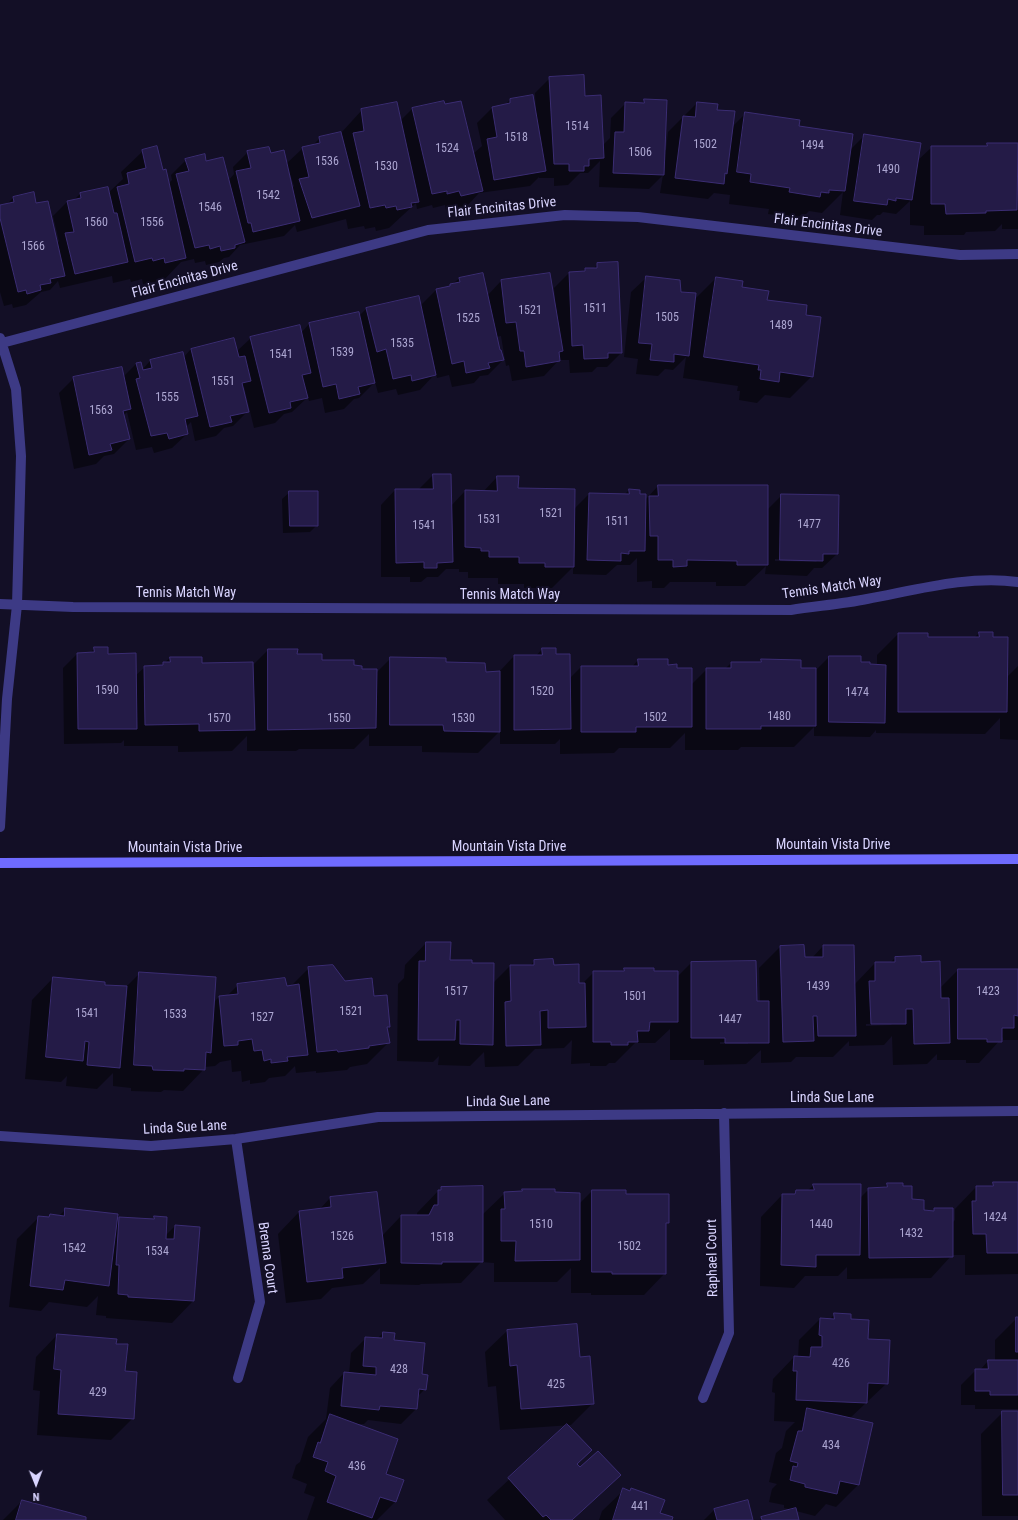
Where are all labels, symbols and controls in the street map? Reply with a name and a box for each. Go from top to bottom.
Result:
house number: 1514 [565,120,589,134]
house number: 1518 [504,131,528,145]
house number: 1502 [693,138,717,152]
house number: 1494 [800,139,824,153]
house number: 1524 [435,142,459,156]
house number: 1506 [628,146,652,160]
house number: 1536 [315,155,339,169]
house number: 1530 [374,160,398,174]
house number: 1490 [876,163,900,177]
house number: 1542 [256,189,280,203]
street label: Flair Encinitas Drive [447,194,557,222]
house number: 1546 [198,201,222,215]
street label: Flair Encinitas Drive [773,211,883,241]
house number: 1560 [84,216,108,230]
house number: 1556 [140,216,164,230]
house number: 1566 [21,240,45,254]
street label: Flair Encinitas Drive [130,258,240,302]
house number: 1511 [583,302,607,316]
house number: 1521 [518,304,542,318]
house number: 1505 [655,311,679,325]
house number: 1525 [456,312,480,326]
house number: 1489 [769,319,793,333]
house number: 1535 [390,337,414,351]
house number: 1539 [330,346,354,360]
house number: 1541 [269,348,293,362]
house number: 1551 [211,375,235,389]
house number: 1555 [155,391,179,405]
house number: 1563 [89,404,113,418]
house number: 1521 [539,507,563,521]
house number: 1531 [477,513,501,527]
house number: 1511 [605,515,629,529]
house number: 1477 [797,518,821,532]
house number: 1541 [412,519,436,533]
street label: Tennis Match Way [781,573,883,603]
street label: Tennis Match Way [136,585,236,601]
street label: Tennis Match Way [460,587,560,603]
house number: 1590 [95,684,119,698]
house number: 1520 [530,685,554,699]
house number: 1474 [845,686,869,700]
house number: 1480 [767,710,791,724]
house number: 1502 [643,711,667,725]
house number: 1570 [207,712,231,726]
house number: 1550 [327,712,351,726]
house number: 1530 [451,712,475,726]
street label: Mountain Vista Drive [776,837,890,853]
street label: Mountain Vista Drive [452,839,566,855]
street label: Mountain Vista Drive [128,840,242,856]
house number: 1439 [806,980,830,994]
house number: 1517 [444,985,468,999]
house number: 1423 [976,985,1000,999]
house number: 1501 [623,990,647,1004]
house number: 1521 [339,1005,363,1019]
house number: 1541 [75,1007,99,1021]
house number: 1533 [163,1008,187,1022]
house number: 1527 [250,1011,274,1025]
house number: 1447 [718,1013,742,1027]
street label: Linda Sue Lane [790,1090,874,1106]
street label: Linda Sue Lane [466,1093,550,1111]
street label: Linda Sue Lane [143,1117,227,1139]
house number: 1424 [983,1211,1007,1225]
house number: 1510 [529,1218,553,1232]
house number: 1440 [809,1218,833,1232]
street label: Raphael Court [704,1219,722,1297]
street label: Brenna Court [254,1221,280,1295]
house number: 1432 [899,1227,923,1241]
house number: 1526 [330,1230,354,1244]
house number: 1518 [430,1231,454,1245]
house number: 1502 [617,1240,641,1254]
house number: 1542 [62,1242,86,1256]
house number: 1534 [145,1245,169,1259]
house number: 426 [832,1357,850,1371]
house number: 428 [390,1363,408,1377]
house number: 425 [547,1378,565,1392]
house number: 429 [89,1386,107,1400]
house number: 434 [822,1439,840,1453]
house number: 436 [348,1460,366,1474]
north arrow [16,1464,56,1504]
text: N [33,1490,40,1503]
house number: 441 [631,1500,649,1514]

